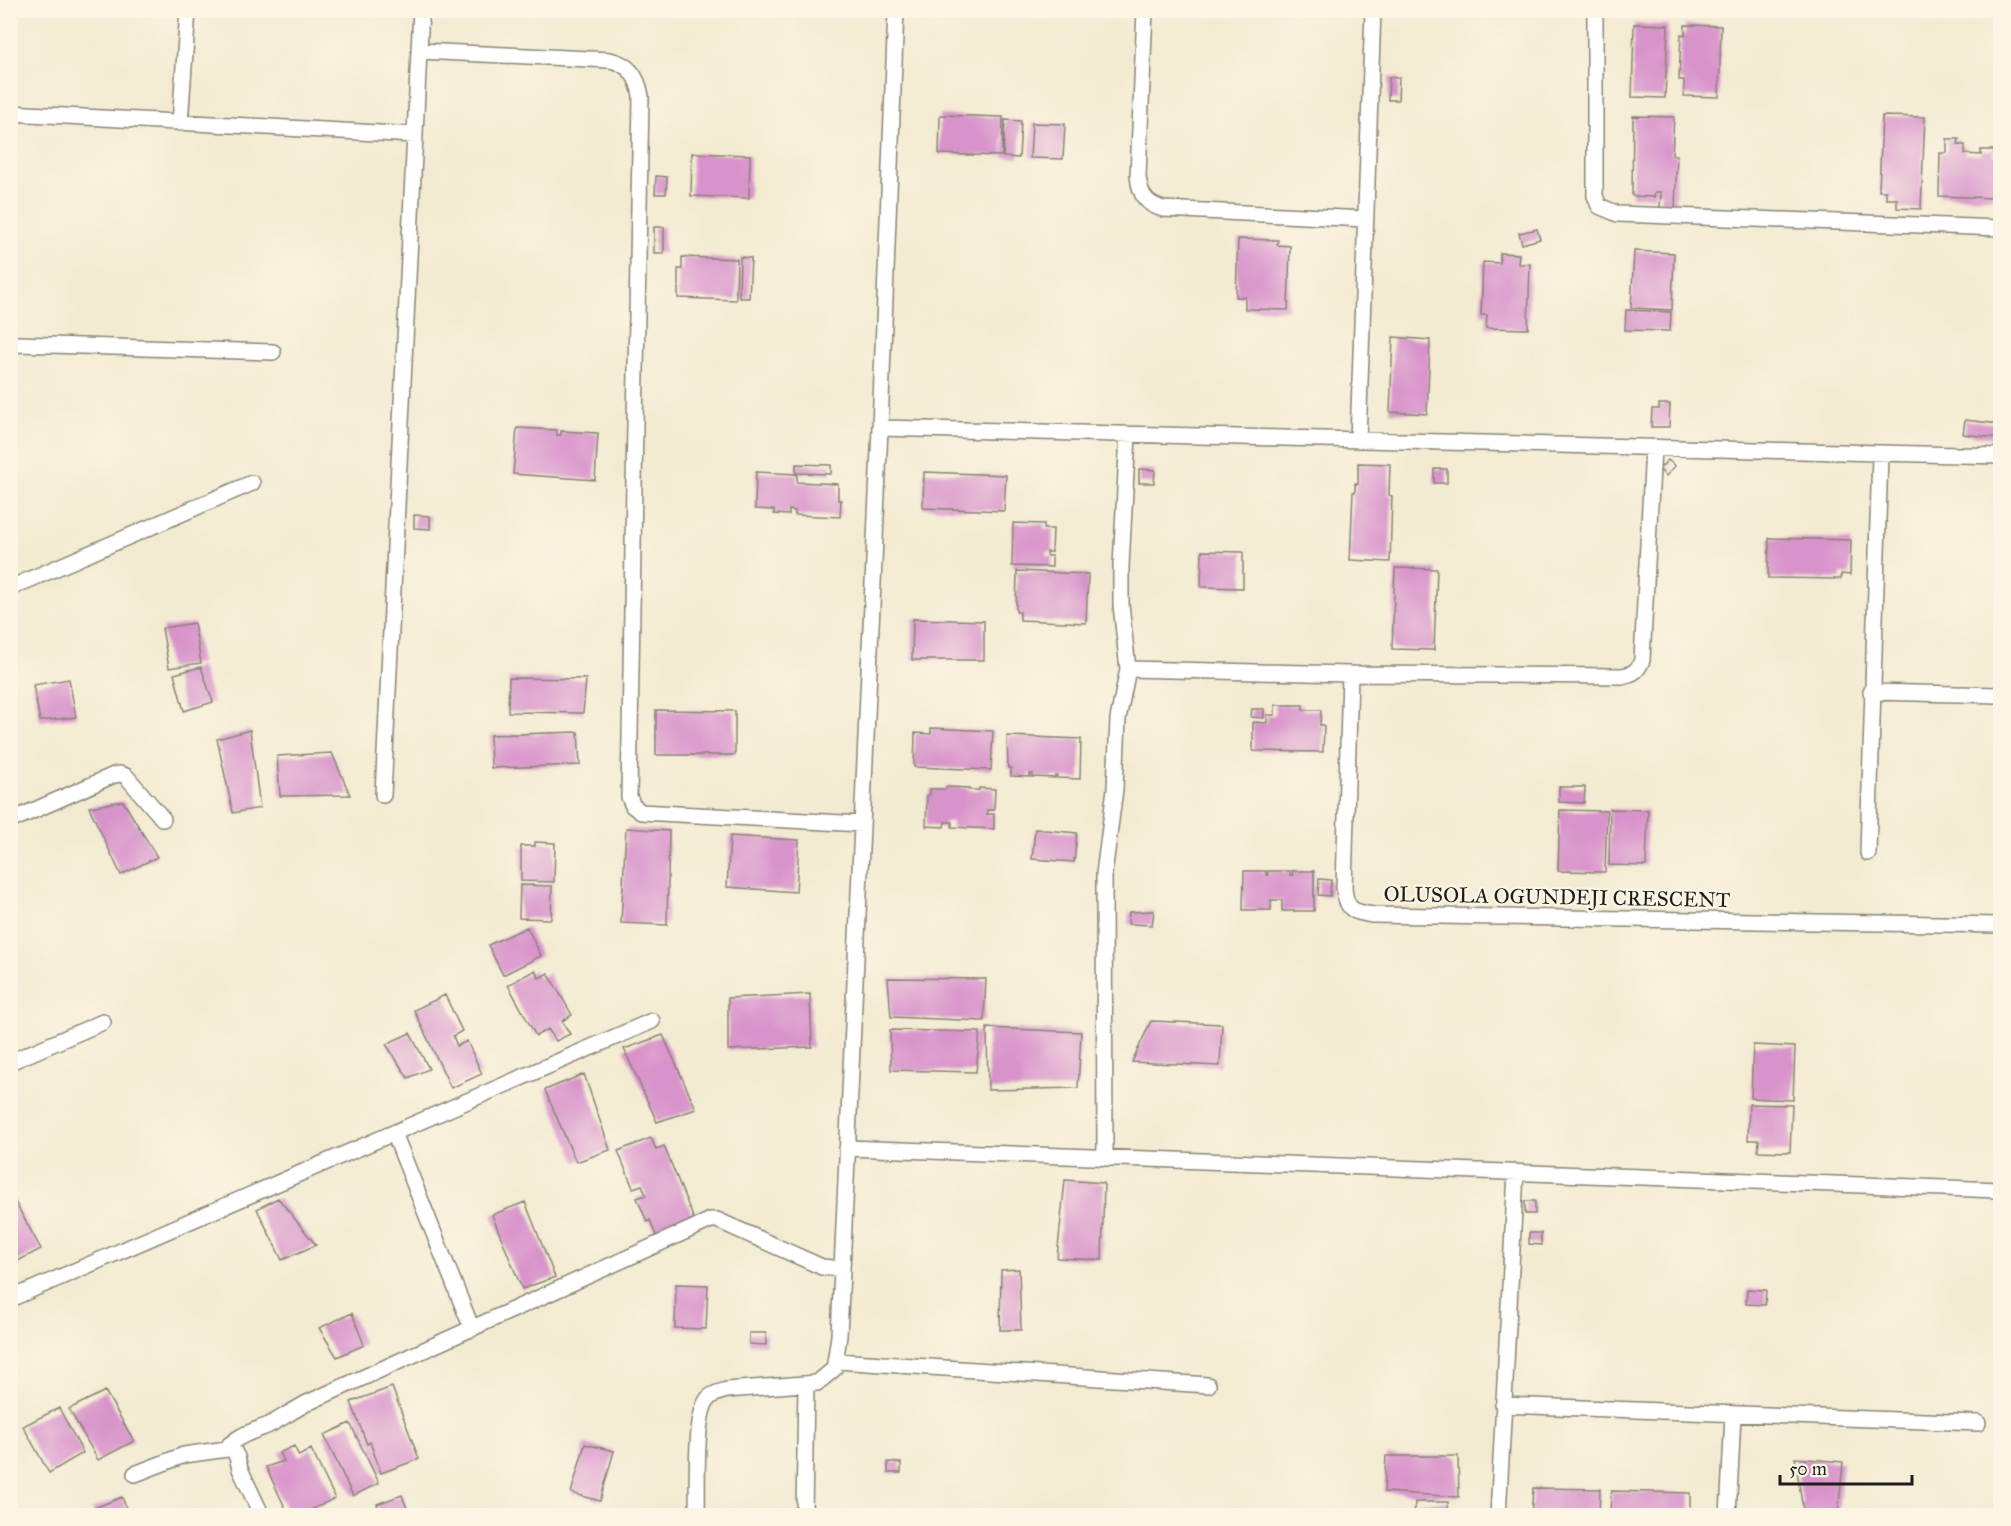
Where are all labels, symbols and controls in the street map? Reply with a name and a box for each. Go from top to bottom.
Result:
street label: OLUSOLA OGUNDEJI CRESCENT [1383,881,1731,913]
scale bar [1780,1448,1912,1486]
text: 50 m [1789,1458,1827,1480]

